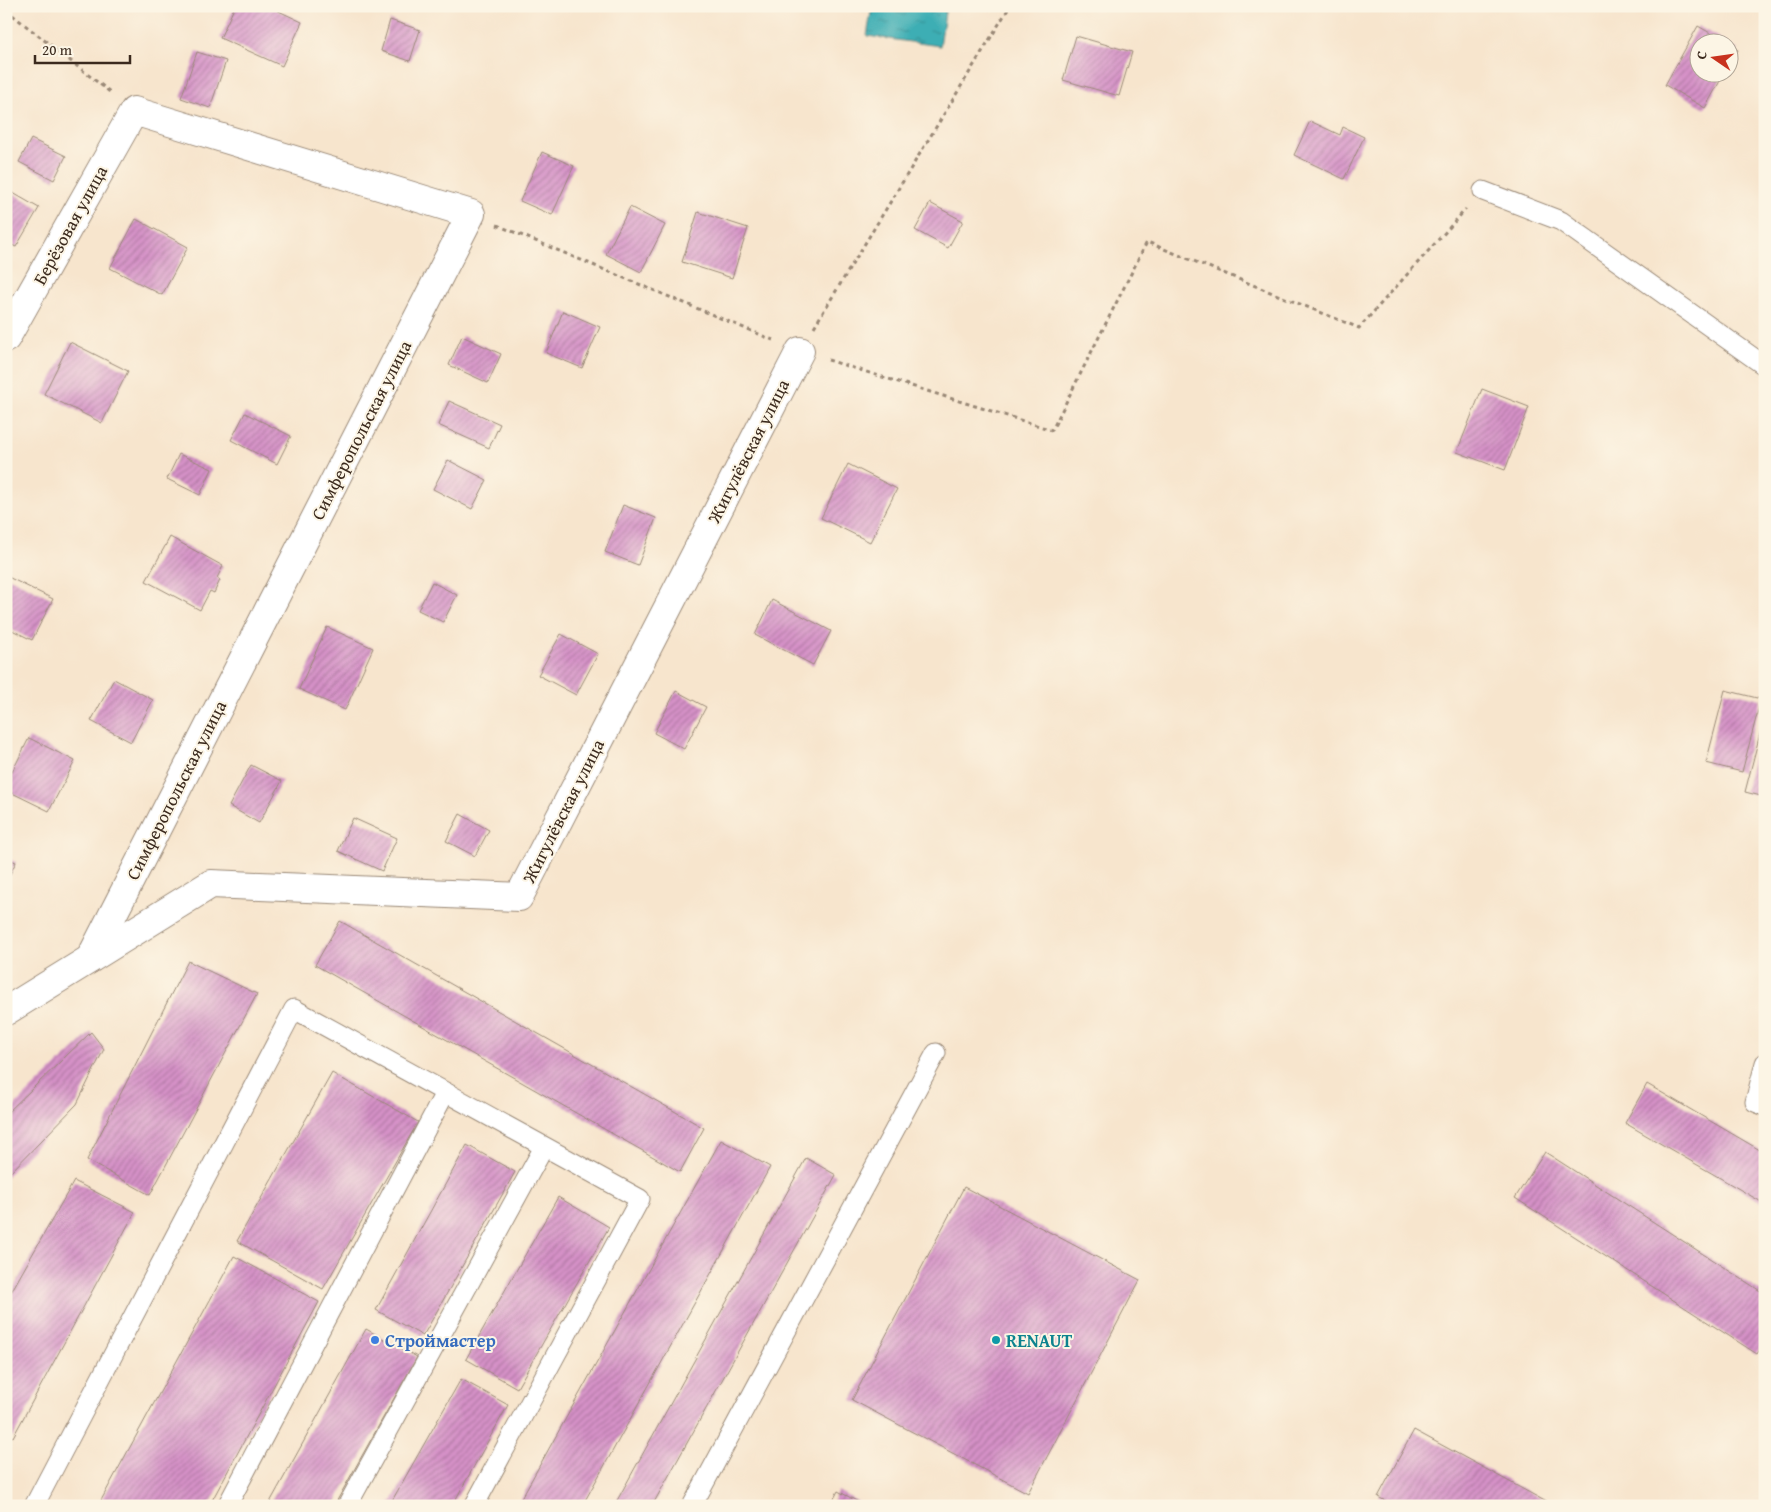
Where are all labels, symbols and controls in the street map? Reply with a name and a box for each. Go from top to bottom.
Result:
scale bar [35,32,130,64]
north arrow [1688,32,1738,82]
text: 20 m [42,39,73,60]
text: С [1691,49,1712,61]
street label: Берёзовая улица [26,160,114,290]
street label: Симферопольская улица [304,335,418,524]
street label: Жигулёвская улица [700,374,796,529]
street label: Симферопольская улица [119,695,233,884]
street label: Жигулёвская улица [515,734,611,889]
place label: Строймастер [385,1327,496,1354]
place label: RENAUT [1006,1327,1073,1354]
marker: Строймастер [369,1334,381,1346]
marker: RENAUT [990,1334,1002,1346]

